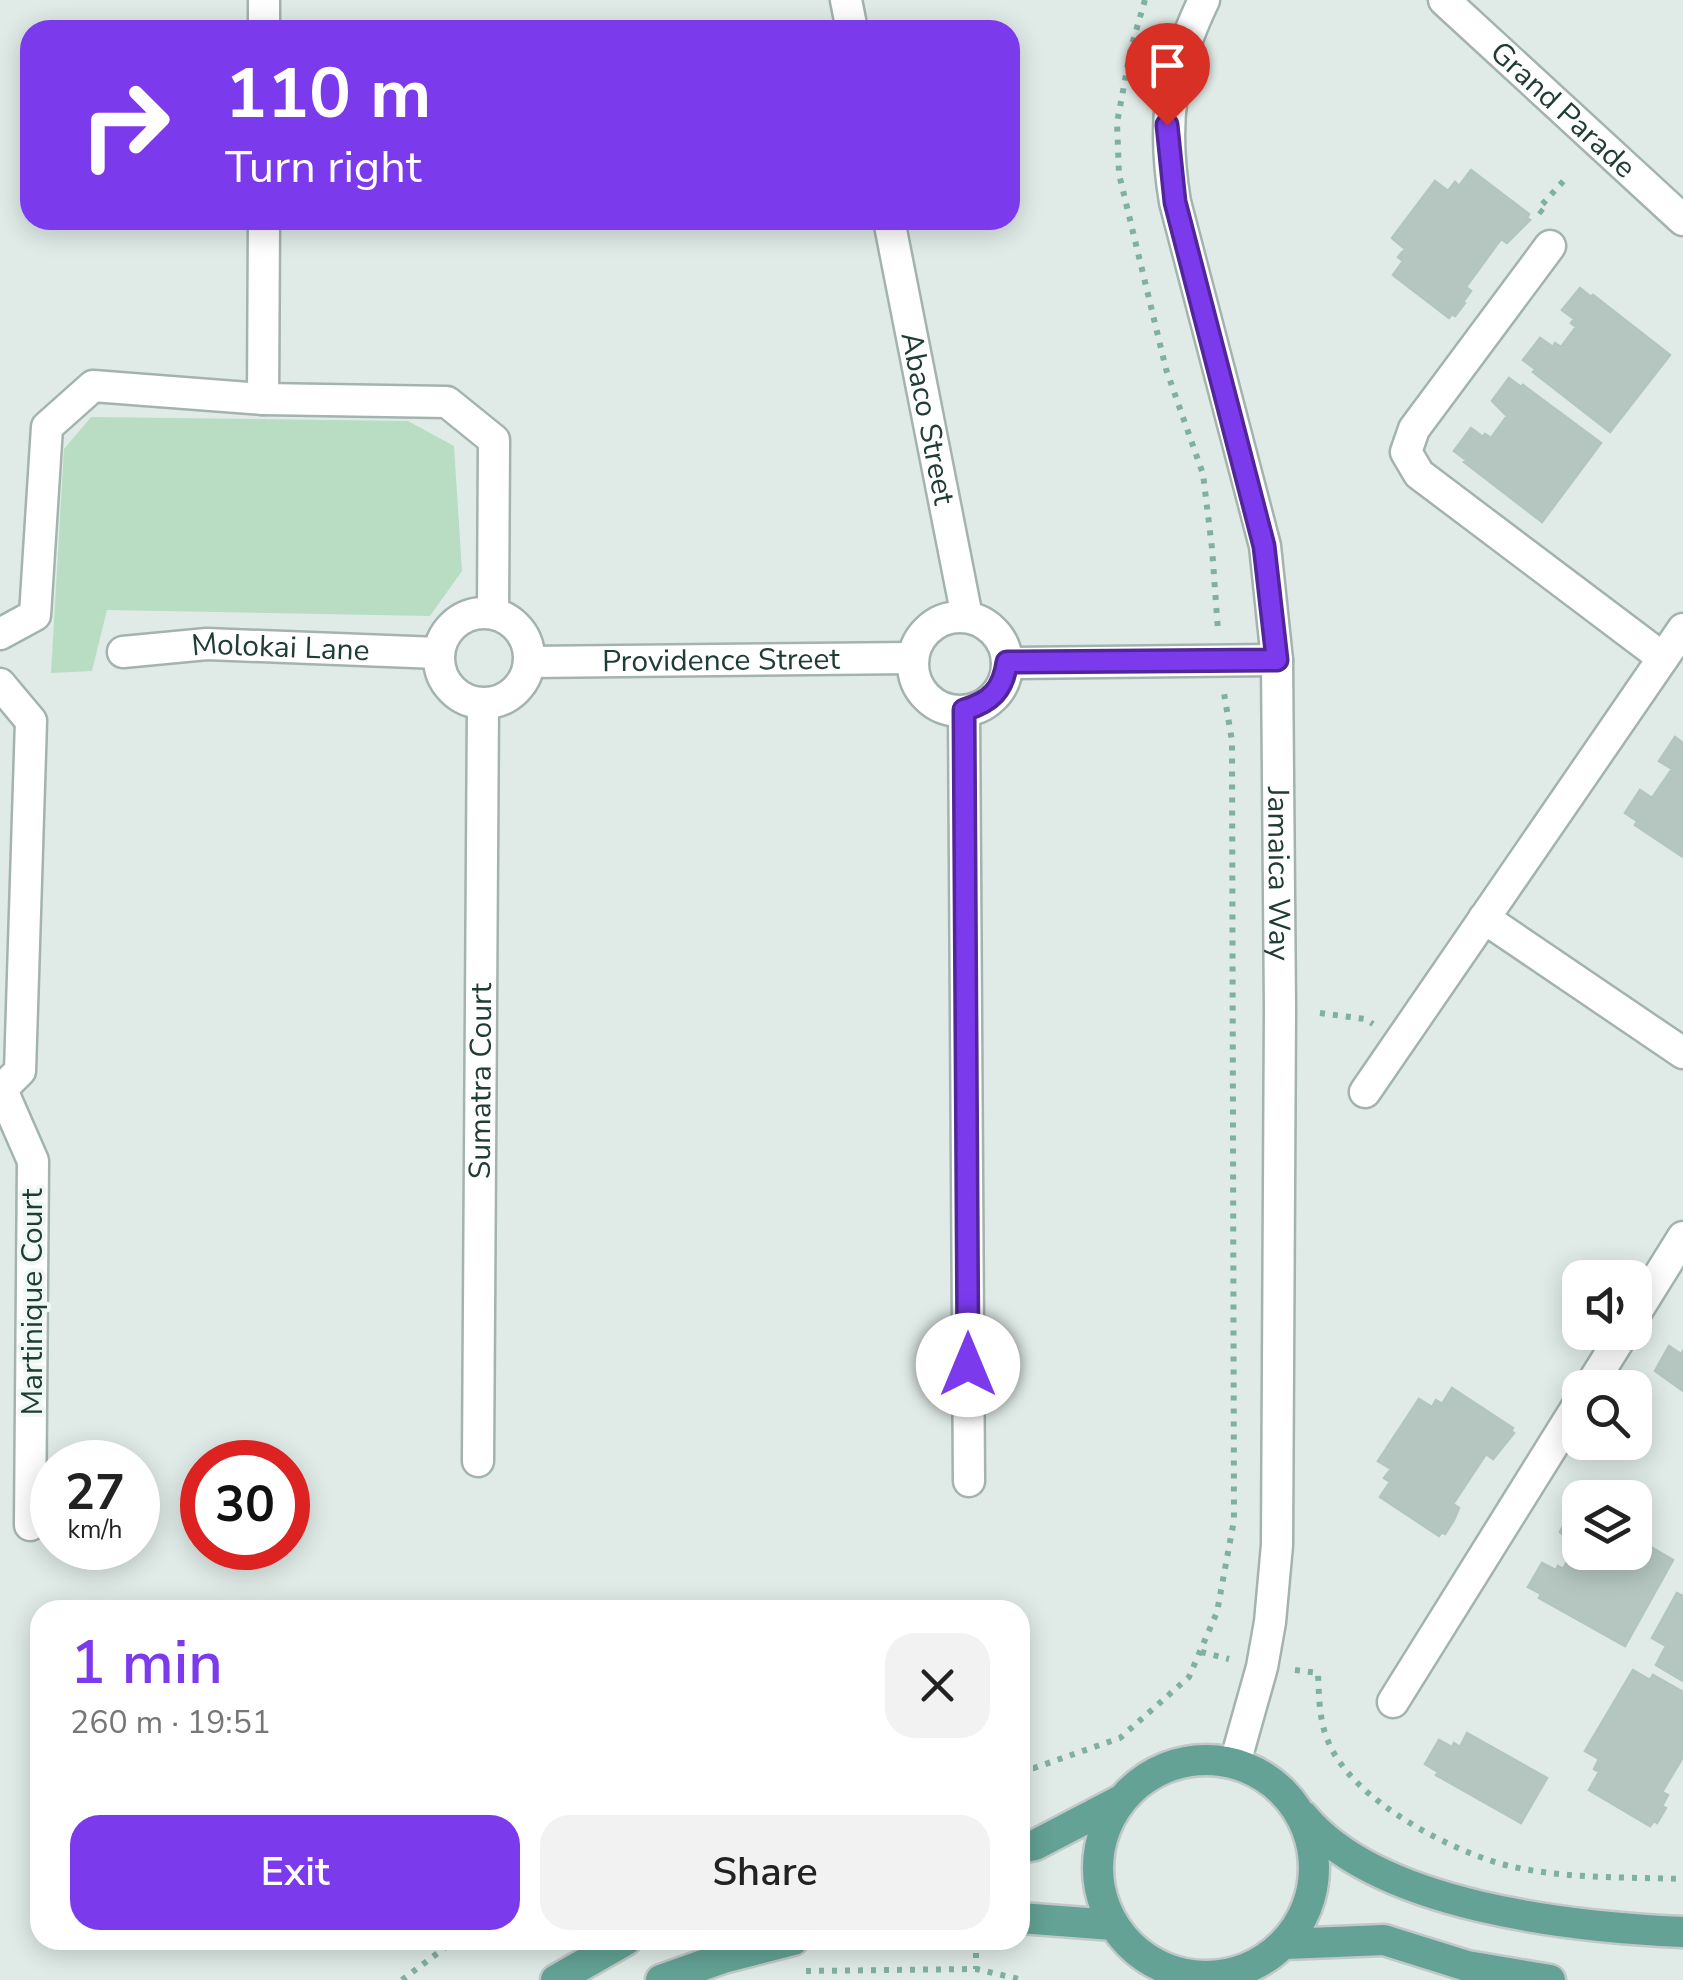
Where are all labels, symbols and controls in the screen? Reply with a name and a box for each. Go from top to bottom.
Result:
pin [1125,23,1210,126]
street label: Grand Parade [1481,32,1645,187]
icon: arrive [1140,38,1195,93]
text: 110 m [225,46,431,142]
icon: right [60,60,190,190]
text: Turn right [225,137,422,198]
street label: Abaco Street [891,328,965,509]
street label: Molokai Lane [190,623,371,671]
street label: Providence Street [602,638,841,682]
street label: Jamaica Way [1258,786,1300,962]
street label: Sumatra Court [459,982,502,1179]
street label: Martinique Court [12,1188,53,1416]
map controls [1562,1260,1652,1570]
button: sound [1562,1260,1652,1350]
position arrow [916,1313,1020,1417]
button: search [1562,1370,1652,1460]
speed limit sign: 30 [180,1440,310,1570]
text: 27 [65,1458,125,1527]
button: layers [1562,1480,1652,1570]
text: km/h [67,1513,123,1547]
text: 1 min [70,1622,223,1704]
button: close [885,1633,990,1738]
text: 260 m · 19:51 [70,1701,271,1744]
button: Exit [70,1815,520,1930]
button: Share [540,1815,990,1930]

